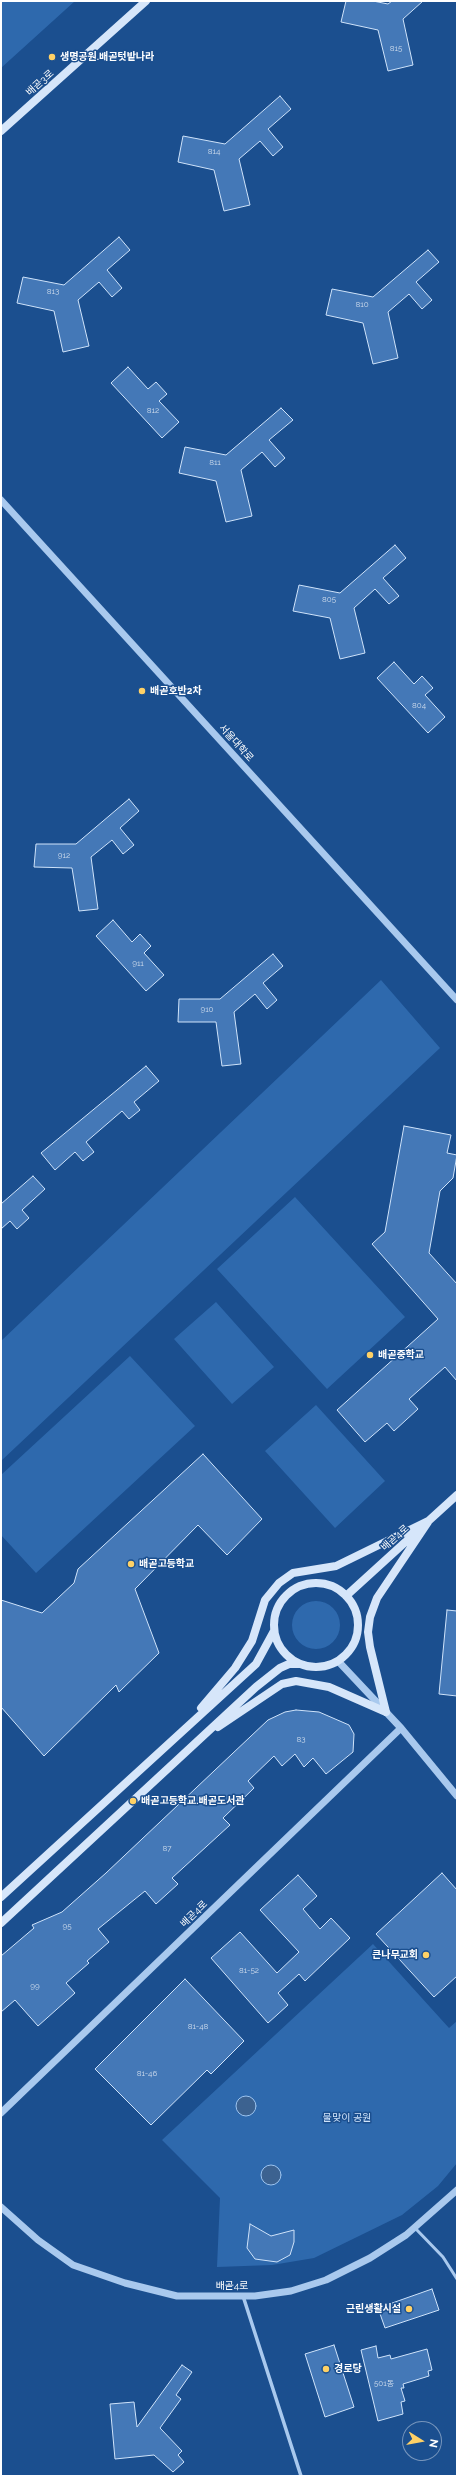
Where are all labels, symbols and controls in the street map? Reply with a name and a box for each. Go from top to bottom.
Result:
house number: 815 [390,44,402,54]
place label: 생명공원.배곧텃밭나라 [60,51,154,63]
marker: 생명공원.배곧텃밭나라 [47,52,57,62]
street label: 배곧3로 [24,68,56,98]
house number: 814 [208,147,220,157]
house number: 813 [47,287,59,297]
house number: 810 [355,300,369,310]
house number: 812 [147,406,159,416]
house number: 811 [209,458,221,468]
house number: 805 [322,595,336,605]
place label: 배곧호반2차 [150,685,202,697]
marker: 배곧호반2차 [137,686,147,696]
house number: 804 [412,701,426,711]
street label: 서울대학로 [216,722,256,764]
house number: 912 [58,851,70,861]
house number: 911 [132,959,144,969]
house number: 910 [200,1005,214,1015]
place label: 배곧중학교 [378,1349,424,1361]
marker: 배곧중학교 [365,1350,375,1360]
street label: 배곧4로 [379,1522,411,1554]
place label: 배곧고등학교 [139,1558,194,1570]
marker: 배곧고등학교 [126,1559,136,1569]
house number: 83 [296,1735,306,1745]
place label: 배곧고등학교.배곧도서관 [141,1795,244,1807]
marker: 배곧고등학교.배곧도서관 [128,1796,138,1806]
house number: 87 [162,1844,172,1854]
street label: 배곧4로 [178,1898,210,1930]
house number: 95 [62,1922,72,1932]
place label: 큰나무교회 [372,1949,418,1961]
marker: 큰나무교회 [421,1950,431,1960]
house number: 81-52 [239,1966,259,1976]
house number: 99 [30,1982,40,1992]
house number: 81-48 [188,2022,208,2032]
house number: 81-46 [137,2069,157,2079]
park label: 물맞이 공원 [323,2112,371,2124]
street label: 배곧4로 [215,2280,249,2292]
place label: 근린생활시설 [346,2303,401,2315]
marker: 근린생활시설 [404,2304,414,2314]
place label: 경로당 [334,2363,362,2375]
marker: 경로당 [321,2364,331,2374]
house number: 501동 [374,2379,394,2389]
north arrow [402,2421,442,2461]
text: N [426,2438,440,2449]

